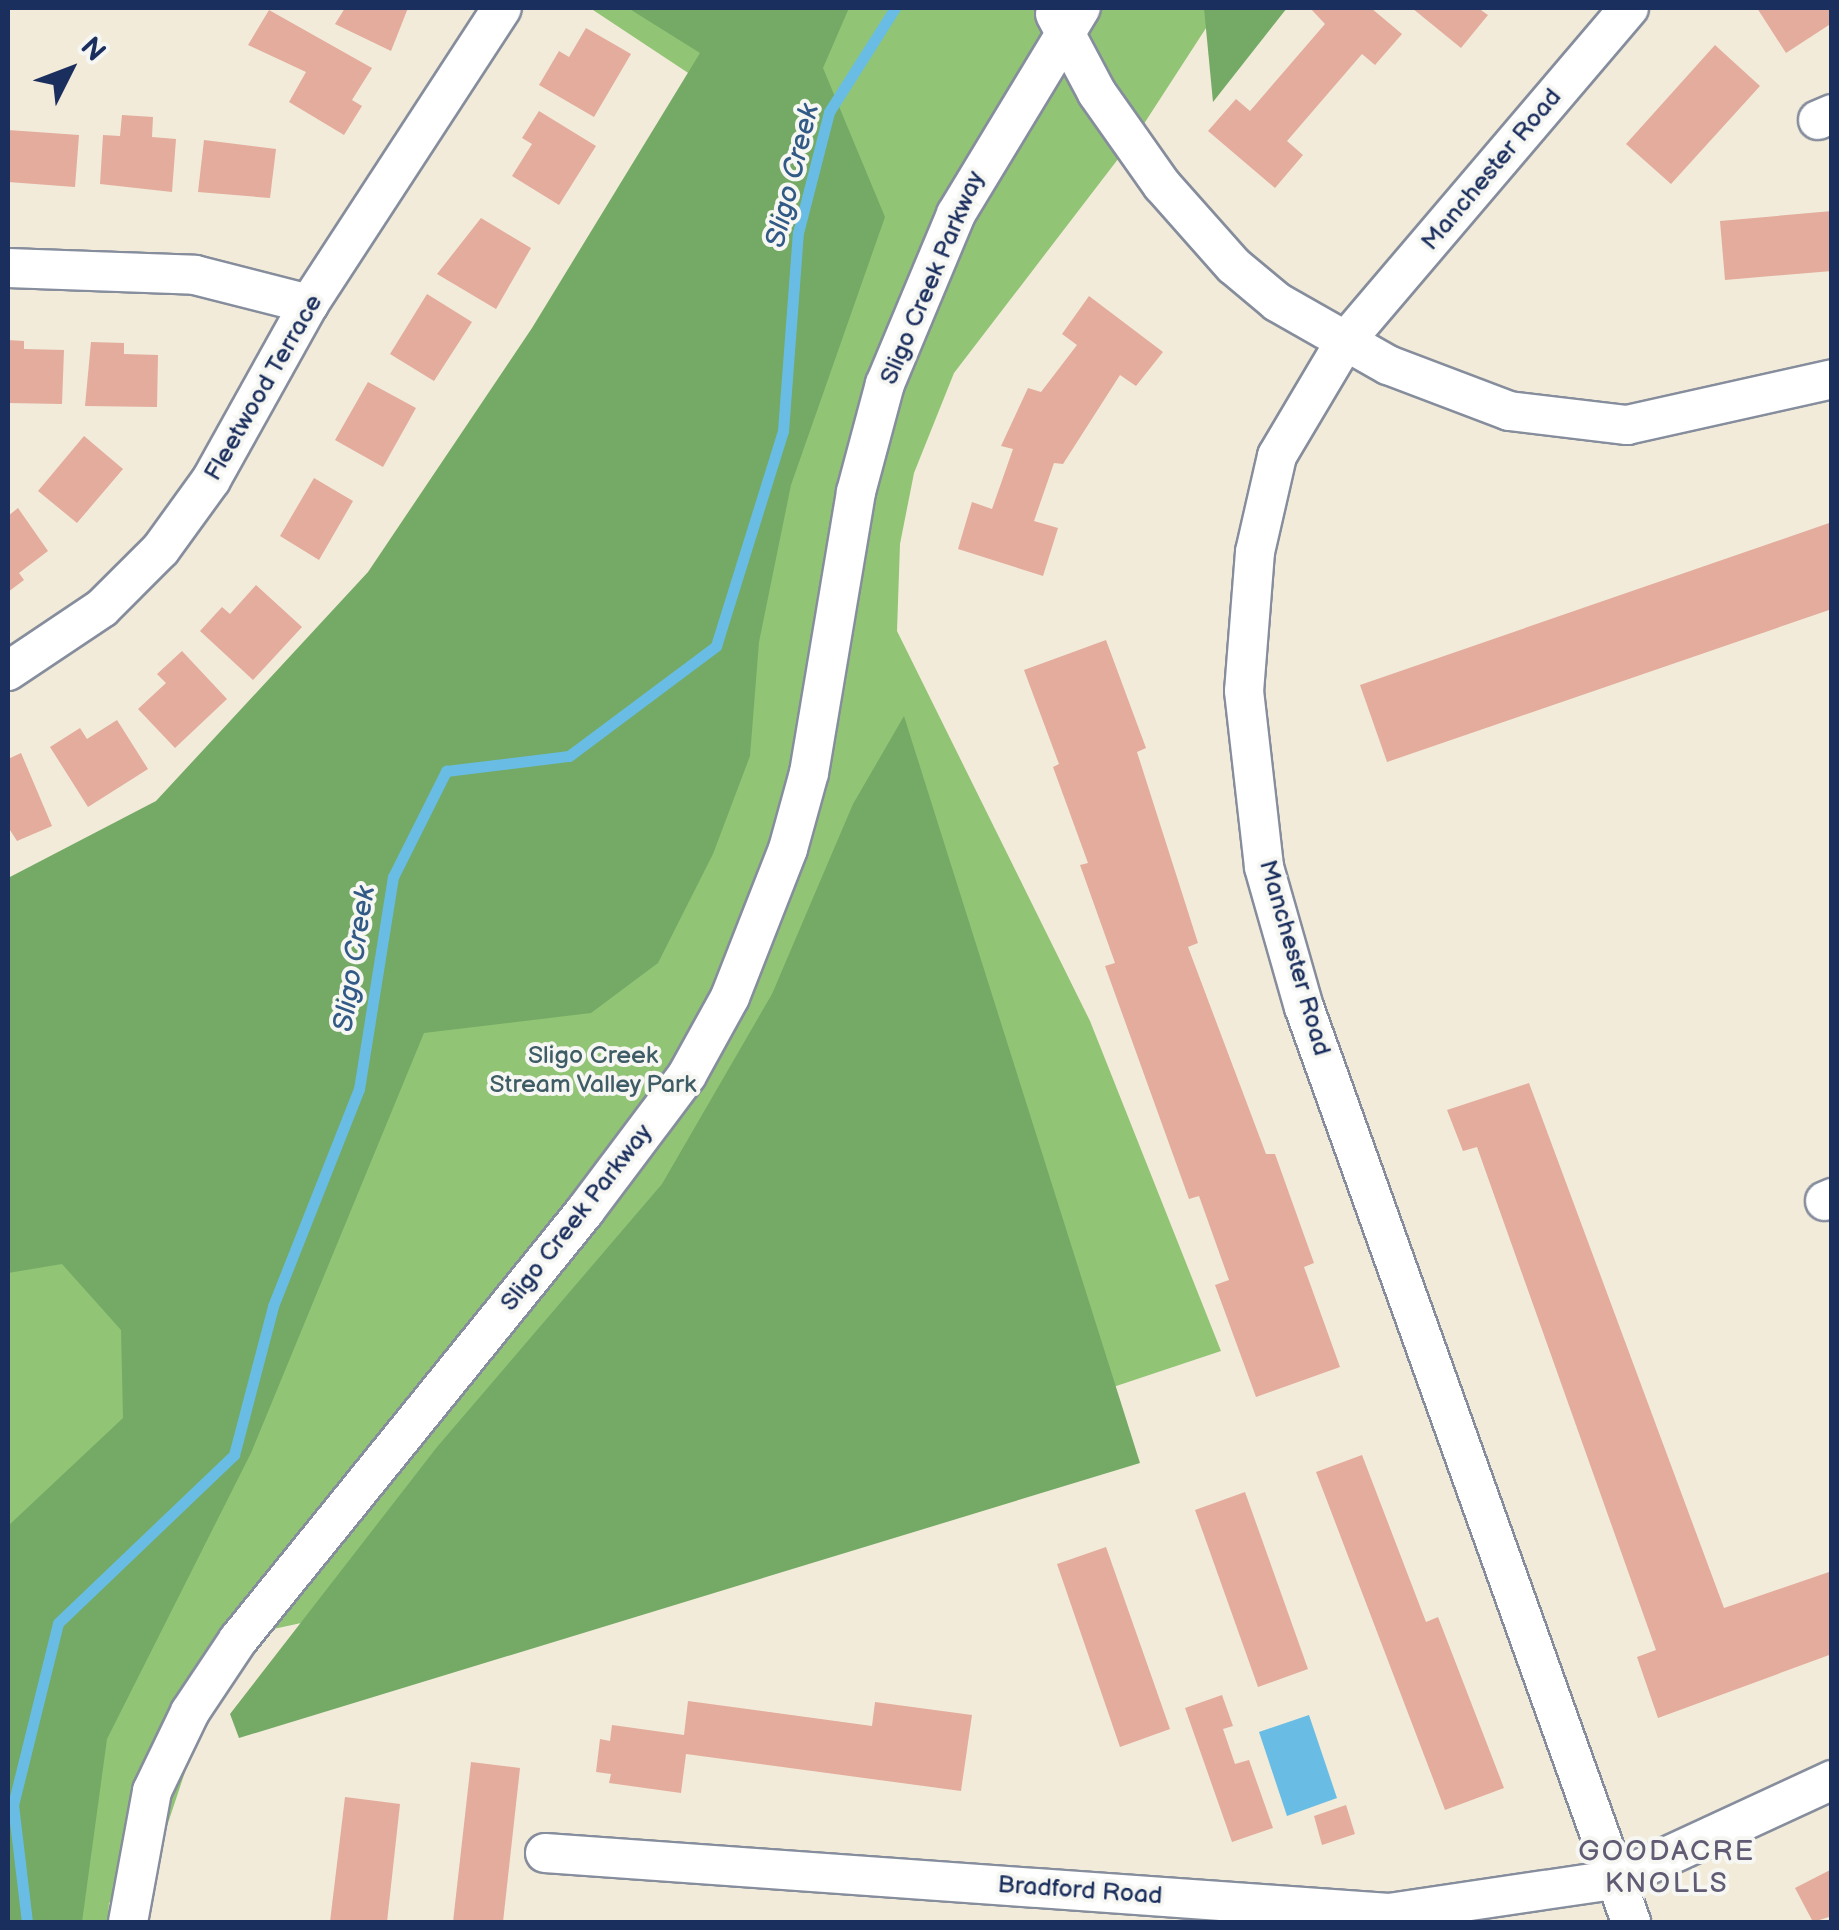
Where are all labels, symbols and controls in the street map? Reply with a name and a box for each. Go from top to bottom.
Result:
north arrow [20,20,120,120]
text: N [73,31,112,68]
street label: Manchester Road [1416,83,1568,257]
water label: Sligo Creek [759,101,827,251]
street label: Sligo Creek Parkway [874,167,992,389]
street label: Fleetwood Terrace [198,289,330,487]
street label: Manchester Road [1252,857,1336,1059]
water label: Sligo Creek [327,884,383,1034]
park label: Sligo Creek Stream Valley Park [488,1042,698,1101]
street label: Sligo Creek Parkway [495,1118,659,1318]
district label: GOODACRE KNOLLS [1578,1835,1756,1901]
street label: Bradford Road [997,1870,1163,1912]

